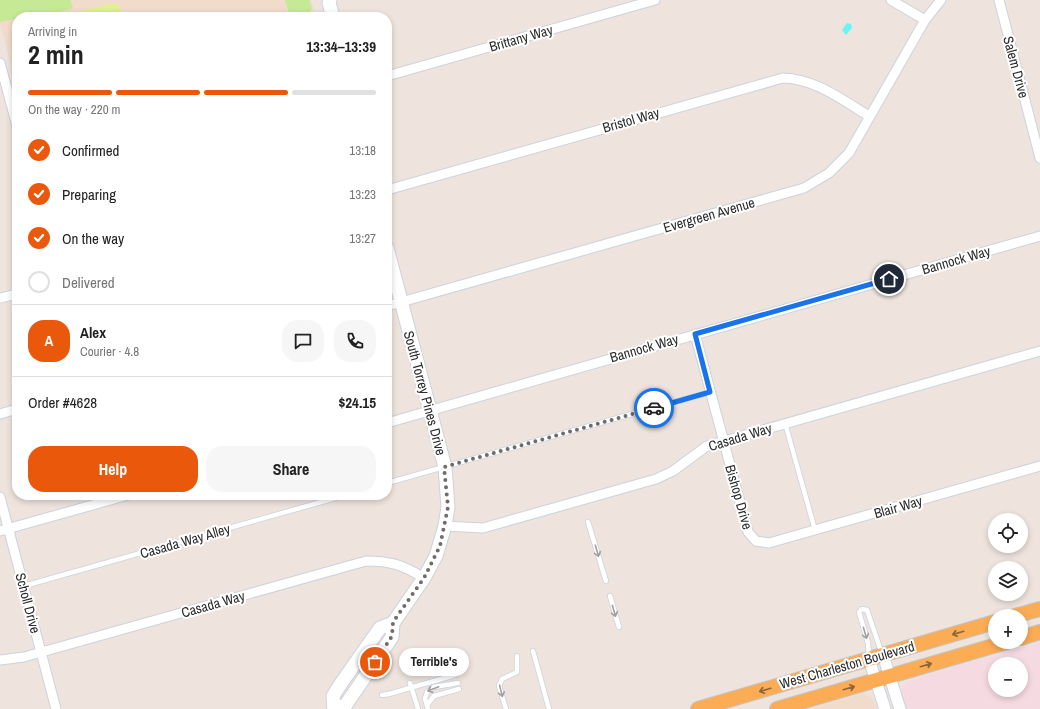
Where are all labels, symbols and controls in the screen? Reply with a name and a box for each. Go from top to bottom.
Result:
street label: Brittany Way [487,20,555,56]
text: Arriving in [28,23,77,40]
street label: Salem Drive [999,34,1033,100]
text: 13:34–13:39 [306,36,376,57]
text: 2 min [28,37,84,72]
text: On the way · 220 m [28,101,120,118]
street label: Bristol Way [601,103,662,137]
icon: check [28,139,50,161]
text: Confirmed [62,140,119,161]
text: 13:18 [349,142,376,159]
icon: check [28,183,50,205]
text: Preparing [62,184,116,205]
text: 13:23 [349,186,376,203]
street label: Evergreen Avenue [661,193,757,237]
icon: check [28,227,50,249]
text: On the way [62,228,124,249]
text: 13:27 [349,230,376,247]
street label: Bannock Way [920,242,993,278]
pin [872,262,906,296]
icon: home [878,268,900,290]
text: Delivered [62,272,115,293]
button: chat [282,320,324,362]
button: phone [334,320,376,362]
text: Alex [80,322,106,343]
street label: South Torrey Pines Drive [400,329,450,457]
text: A [45,330,53,351]
street label: Bannock Way [608,330,681,366]
text: Courier · 4.8 [80,343,139,360]
courier [634,388,674,428]
text: Order #4628 [28,392,97,413]
text: $24.15 [338,392,376,413]
icon: car [643,397,665,419]
street label: Casada Way [706,419,774,455]
button: Help [28,446,198,492]
button: Share [206,446,376,492]
street label: Bishop Drive [721,463,757,531]
street label: Blair Way [872,491,924,522]
map controls [988,513,1028,697]
button: locate [988,513,1028,553]
street label: Casada Way Alley [138,519,232,562]
one-way arrow [594,544,601,557]
button: layers [988,561,1028,601]
street label: Scholl Drive [11,571,45,635]
street label: Casada Way [179,586,247,622]
one-way arrow [611,605,618,618]
button: + [988,609,1028,649]
one-way arrow [862,626,869,639]
one-way arrow [951,630,964,637]
street label: West Charleston Boulevard [777,637,917,693]
pin [358,645,392,679]
callout: Terrible's [399,648,469,676]
icon: bag [364,651,386,673]
text: Terrible's [411,653,457,670]
button: − [988,657,1028,697]
one-way arrow [920,661,933,668]
one-way arrow [842,684,855,691]
one-way arrow [498,685,506,698]
one-way arrow [428,686,440,694]
one-way arrow [759,687,772,694]

